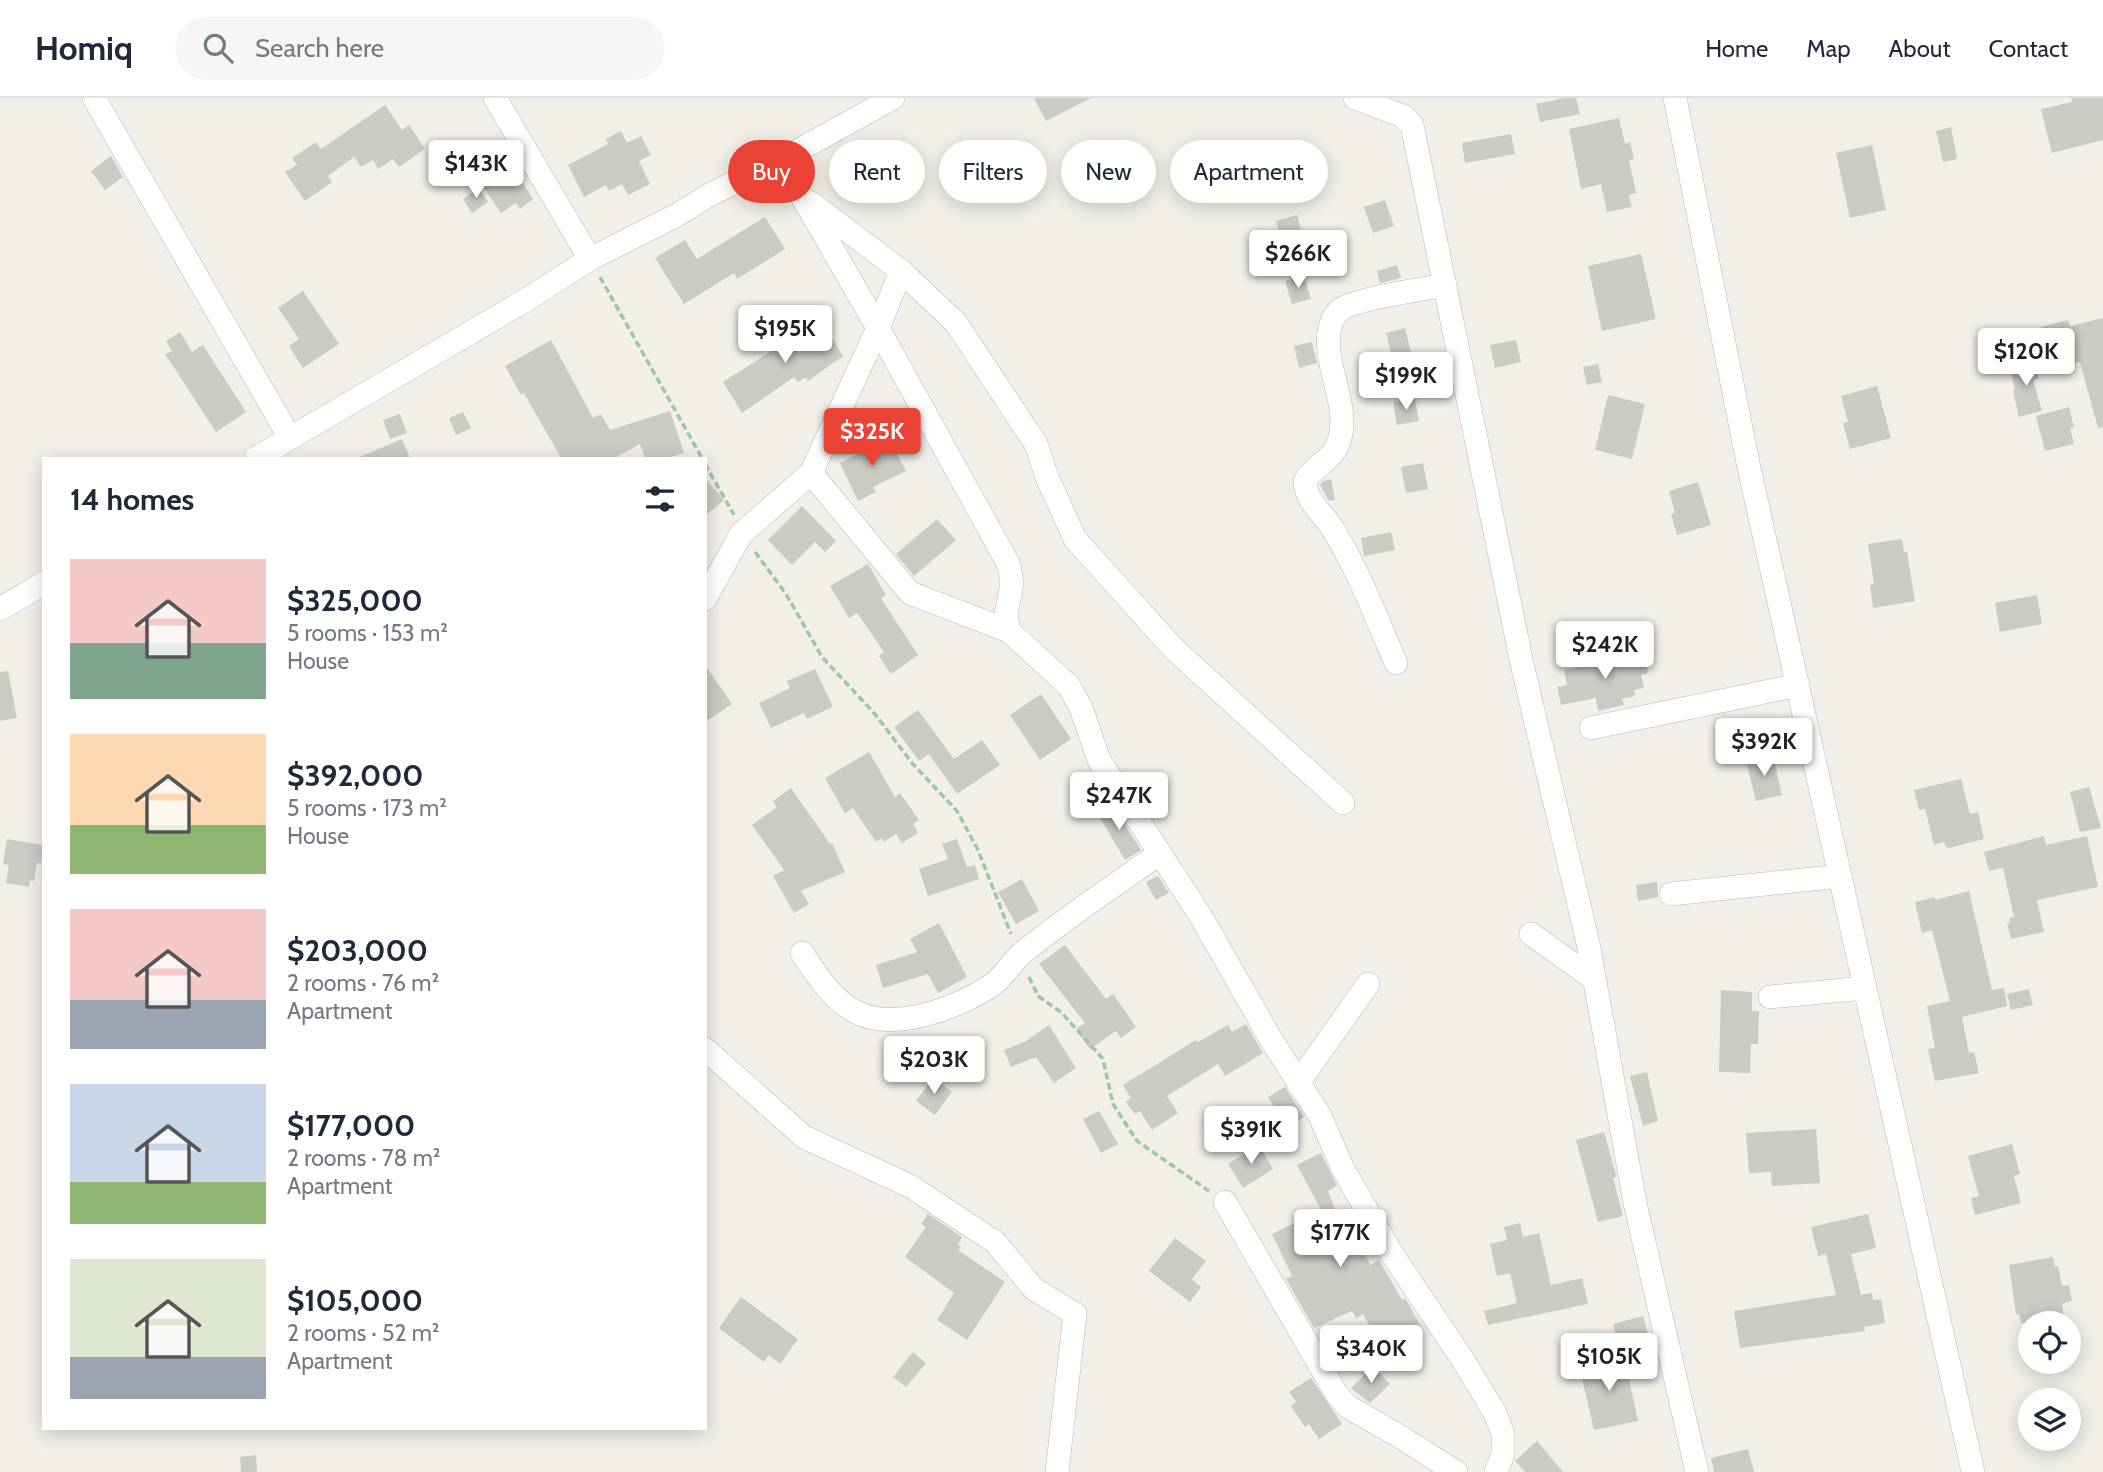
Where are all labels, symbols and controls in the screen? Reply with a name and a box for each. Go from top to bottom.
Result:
search box [175,17,665,80]
text: Homiq [35,28,133,68]
icon: search [199,29,237,67]
text: Search here [255,32,384,64]
text: Home [1705,34,1768,63]
text: Map [1806,34,1851,63]
text: About [1889,34,1951,63]
text: Contact [1989,34,2068,63]
pin: $143K [427,140,525,200]
chip: Buy [728,140,815,203]
chip: Rent [829,140,925,203]
chip: Filters [939,140,1047,203]
chip: New [1061,140,1156,203]
chip: Apartment [1170,140,1328,203]
text: $143K [445,149,507,177]
pin: $266K [1249,230,1347,290]
text: $266K [1265,239,1331,267]
pin: $195K [736,306,834,365]
text: $195K [754,314,816,342]
pin: $120K [1977,328,2075,388]
text: $120K [1994,337,2058,365]
pin: $199K [1357,352,1455,412]
text: $199K [1375,361,1437,389]
pin: $325K [823,408,921,468]
text: $325K [840,417,904,445]
icon: filters [641,480,679,518]
text: 14 homes [70,481,194,518]
text: $325,000 [287,582,423,619]
icon: home [126,587,210,671]
text: 5 rooms · 153 m² [287,619,448,647]
pin: $242K [1556,622,1654,681]
text: $242K [1572,630,1638,658]
text: House [287,647,349,675]
pin: $392K [1715,718,1813,778]
text: $392K [1731,727,1797,755]
text: $392,000 [287,757,424,794]
icon: home [126,762,210,846]
pin: $247K [1070,772,1168,832]
text: $247K [1086,781,1152,809]
text: 5 rooms · 173 m² [287,794,447,822]
text: House [287,822,349,850]
text: $203,000 [287,932,428,969]
icon: home [126,937,210,1021]
text: 2 rooms · 76 m² [287,969,439,997]
text: Apartment [287,997,392,1025]
pin: $203K [885,1037,983,1096]
text: $203K [900,1045,968,1073]
text: $177,000 [287,1107,415,1144]
pin: $391K [1202,1107,1300,1166]
icon: home [126,1112,210,1196]
text: $391K [1220,1115,1282,1143]
text: 2 rooms · 78 m² [287,1144,441,1172]
text: Apartment [287,1172,392,1200]
pin: $177K [1291,1210,1389,1269]
text: $177K [1310,1218,1370,1246]
text: $105,000 [287,1282,423,1319]
icon: home [126,1287,210,1371]
map controls [2018,1311,2081,1451]
button: locate [2018,1311,2081,1374]
text: 2 rooms · 52 m² [287,1319,440,1347]
pin: $340K [1322,1326,1420,1385]
text: $340K [1336,1334,1406,1362]
pin: $105K [1560,1334,1658,1393]
text: $105K [1577,1342,1641,1370]
text: Apartment [287,1347,392,1375]
button: layers [2018,1388,2081,1451]

